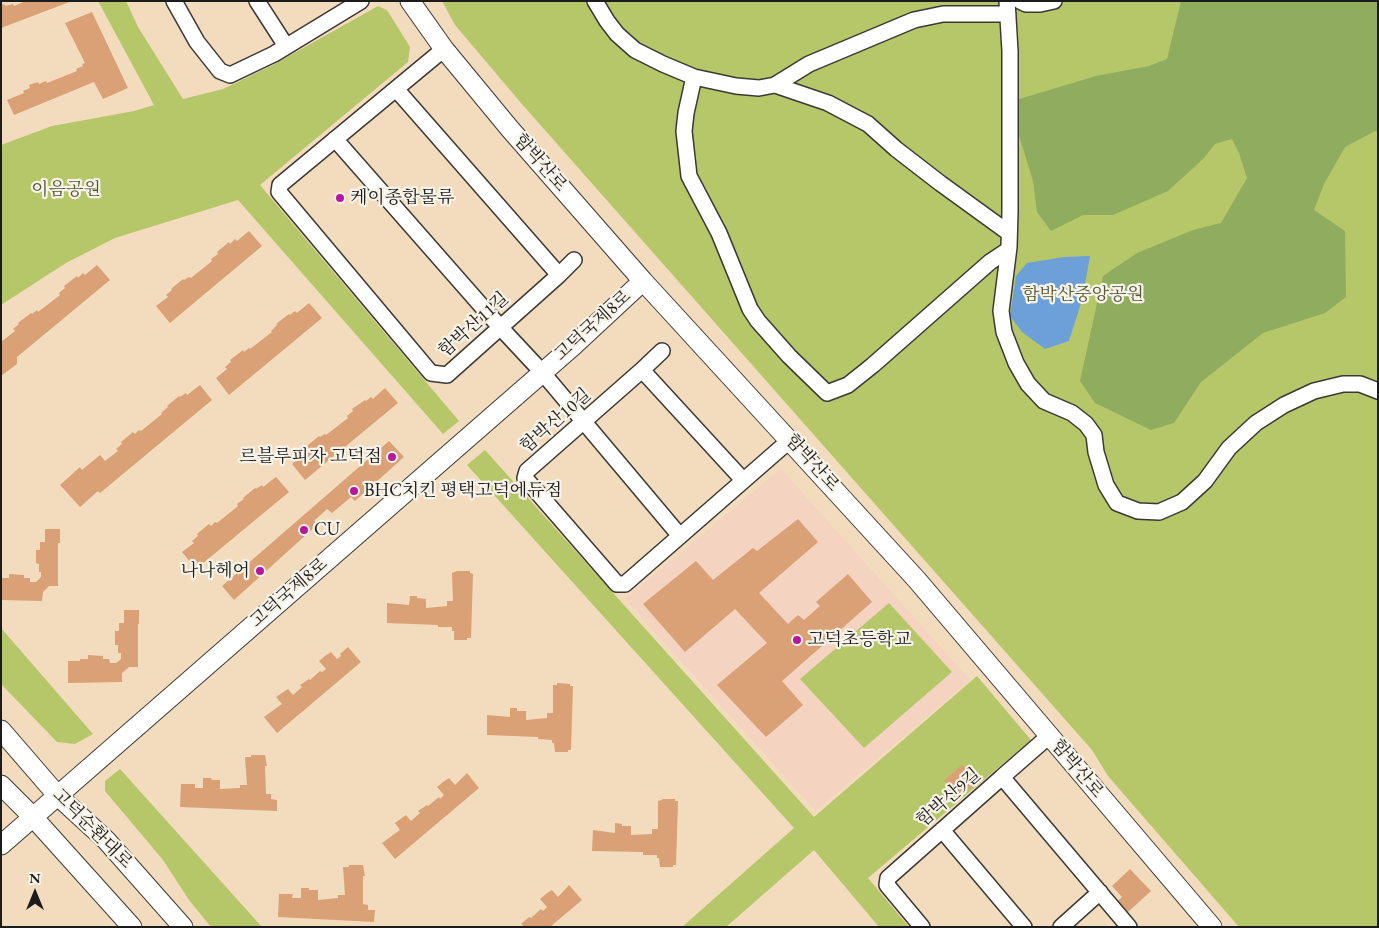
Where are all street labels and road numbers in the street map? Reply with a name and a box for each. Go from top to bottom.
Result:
street label: 함박산로 [509,130,571,196]
street label: 고덕국제8로 [550,286,636,366]
street label: 함박산11길 [435,288,513,362]
street label: 함박산10길 [516,384,596,458]
street label: 함박산로 [781,430,843,496]
street label: 고덕국제8로 [246,553,332,633]
street label: 함박산로 [1046,735,1108,803]
street label: 함박산9길 [912,764,986,832]
street label: 고덕순환대로 [47,784,137,874]

